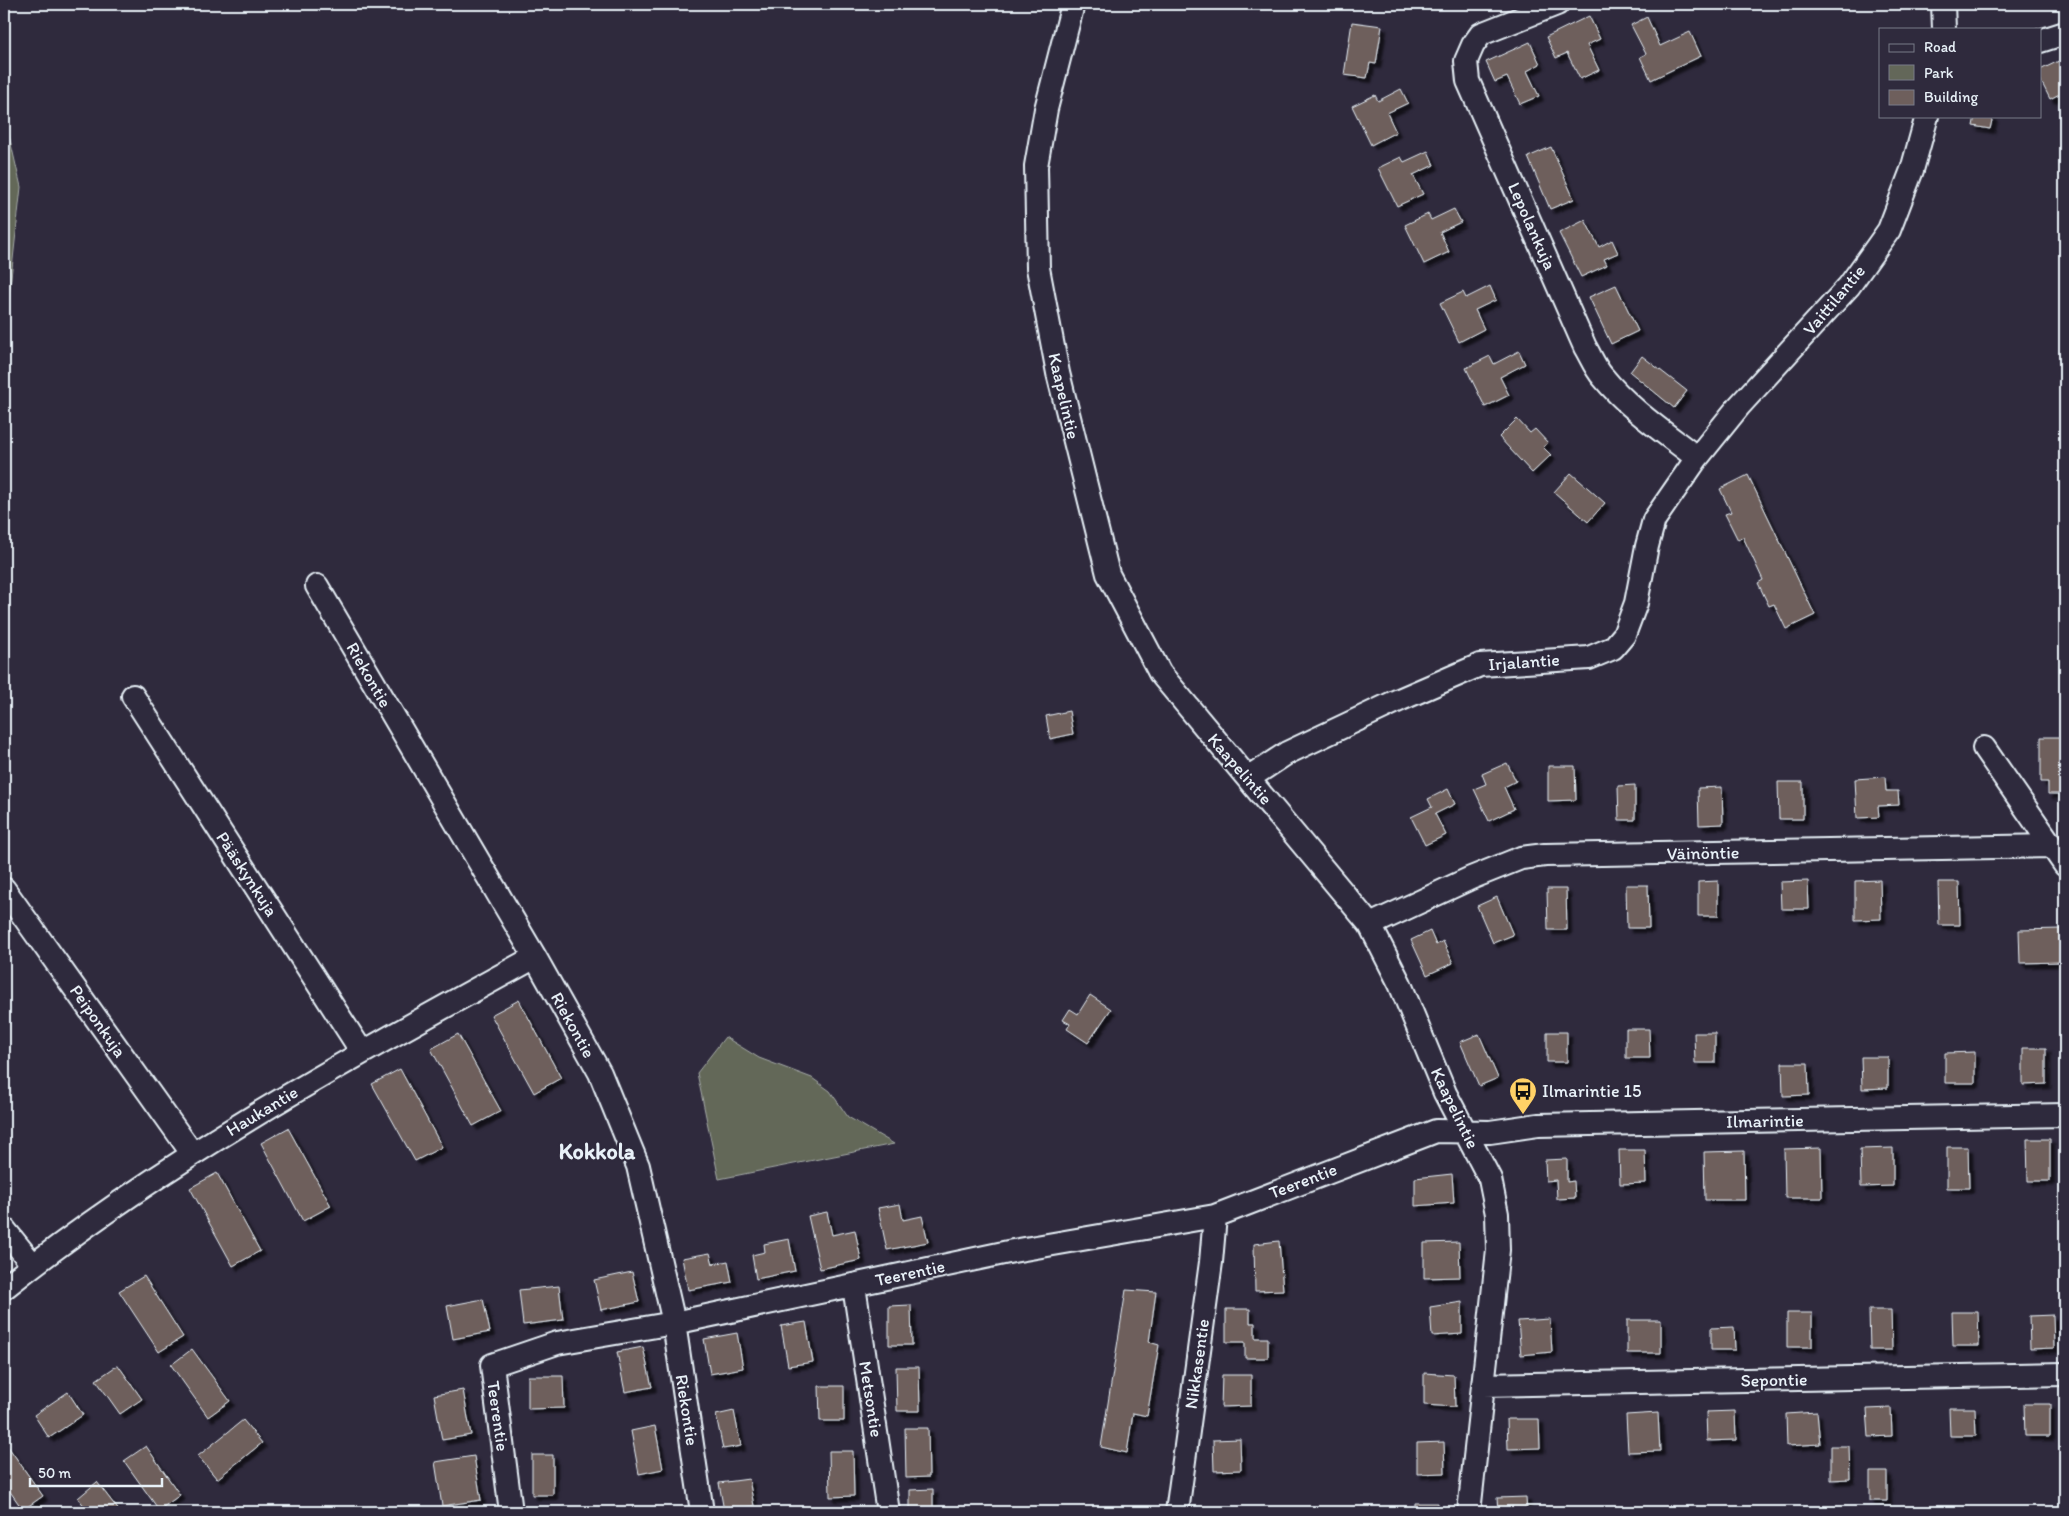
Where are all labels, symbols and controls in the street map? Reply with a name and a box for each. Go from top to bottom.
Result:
legend [1879,28,2042,118]
text: Road [1924,38,1957,56]
text: Park [1924,64,1954,82]
text: Building [1924,88,1978,106]
street label: Lepolankuja [1503,179,1561,273]
street label: Vaittilantie [1798,260,1870,340]
street label: Kaapelintie [1043,351,1085,441]
street label: Riekontie [341,638,397,712]
street label: Irjalantie [1487,649,1561,675]
street label: Kaapelintie [1203,729,1277,809]
street label: Pääskynkuja [211,827,283,921]
street label: Väinöntie [1666,841,1740,865]
street label: Peiponkuja [65,980,131,1062]
street label: Riekontie [546,988,600,1062]
street label: Kaapelintie [1426,1064,1484,1152]
bus stop icon: Ilmarintie 15 [1508,1076,1538,1115]
place label: Ilmarintie 15 [1542,1080,1641,1102]
street label: Haukantie [222,1081,302,1141]
street label: Ilmarintie [1726,1109,1804,1133]
district label: Kokkola [559,1138,636,1165]
street label: Teerentie [1266,1158,1340,1204]
street label: Teerentie [873,1255,947,1291]
street label: Nikkasentie [1180,1317,1214,1411]
street label: Metsontie [854,1359,888,1439]
street label: Sepontie [1740,1368,1808,1392]
street label: Riekontie [671,1373,703,1447]
street label: Teerentie [482,1379,514,1453]
scale bar [30,1456,162,1488]
text: 50 m [38,1464,71,1482]

